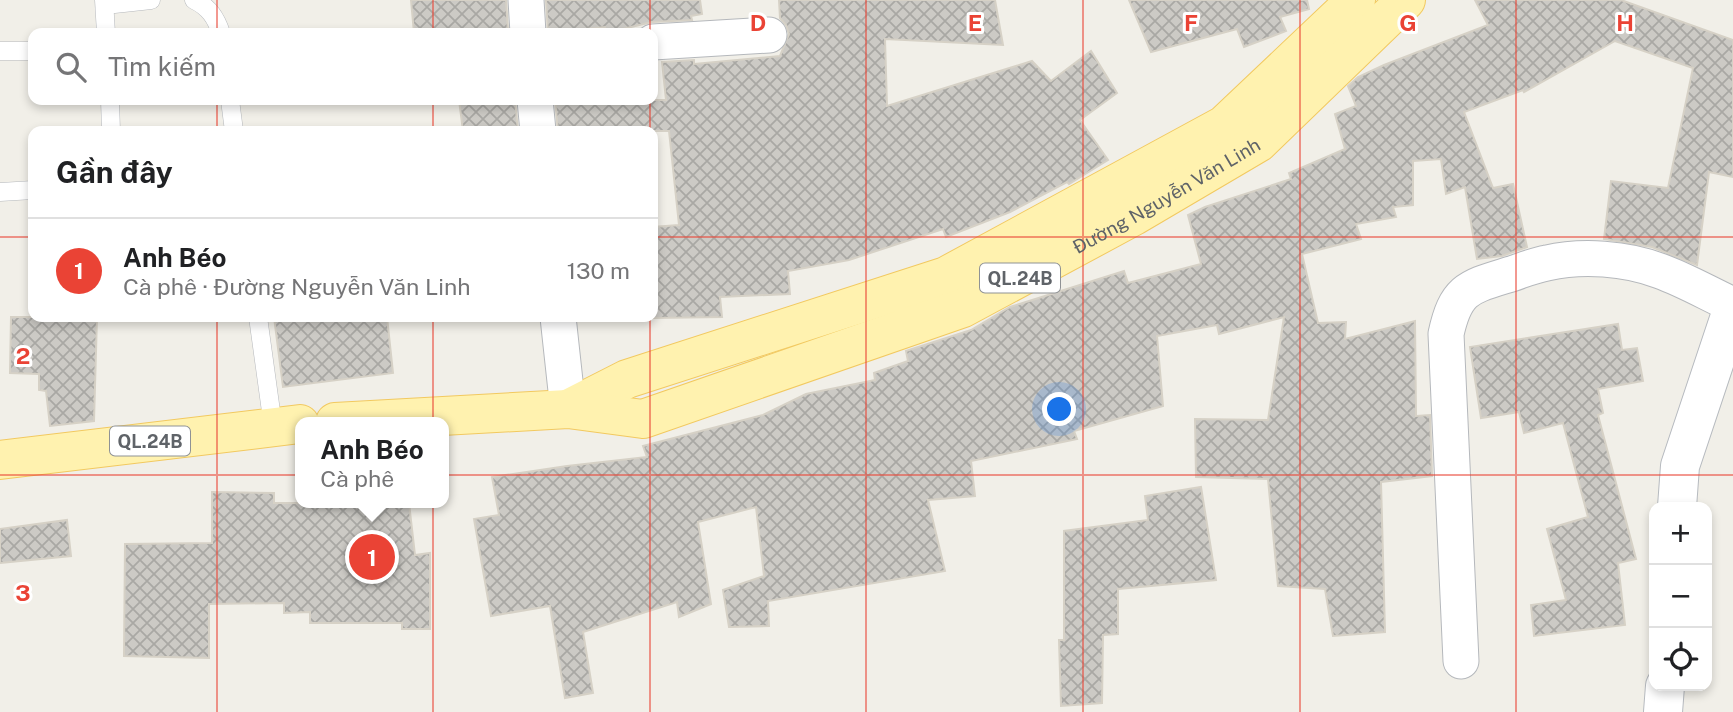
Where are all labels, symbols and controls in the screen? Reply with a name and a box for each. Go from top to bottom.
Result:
text: D [750,9,766,36]
text: E [968,9,982,36]
text: F [1184,9,1198,36]
text: G [1399,9,1417,36]
text: H [1616,9,1634,36]
search box [28,28,658,105]
icon: search [52,48,90,86]
text: Tìm kiếm [108,51,216,82]
street label: Đường Nguyễn Văn Linh [1069,133,1264,258]
text: Gần đây [56,154,173,190]
text: Anh Béo [123,242,227,273]
text: 1 [74,257,84,284]
text: 130 m [567,257,630,284]
road number: QL.24B [980,264,1060,292]
text: Cà phê · Đường Nguyễn Văn Linh [123,273,471,300]
text: 2 [16,342,30,369]
your location [1042,392,1076,426]
popup [295,417,449,508]
road number: QL.24B [110,426,190,456]
text: Anh Béo [320,434,424,465]
text: Cà phê [320,465,394,492]
map controls [1649,502,1712,691]
button: + [1649,502,1712,565]
pin: 1 [349,531,395,583]
button: − [1649,565,1712,628]
text: 3 [15,579,31,606]
button: locate [1649,628,1712,691]

